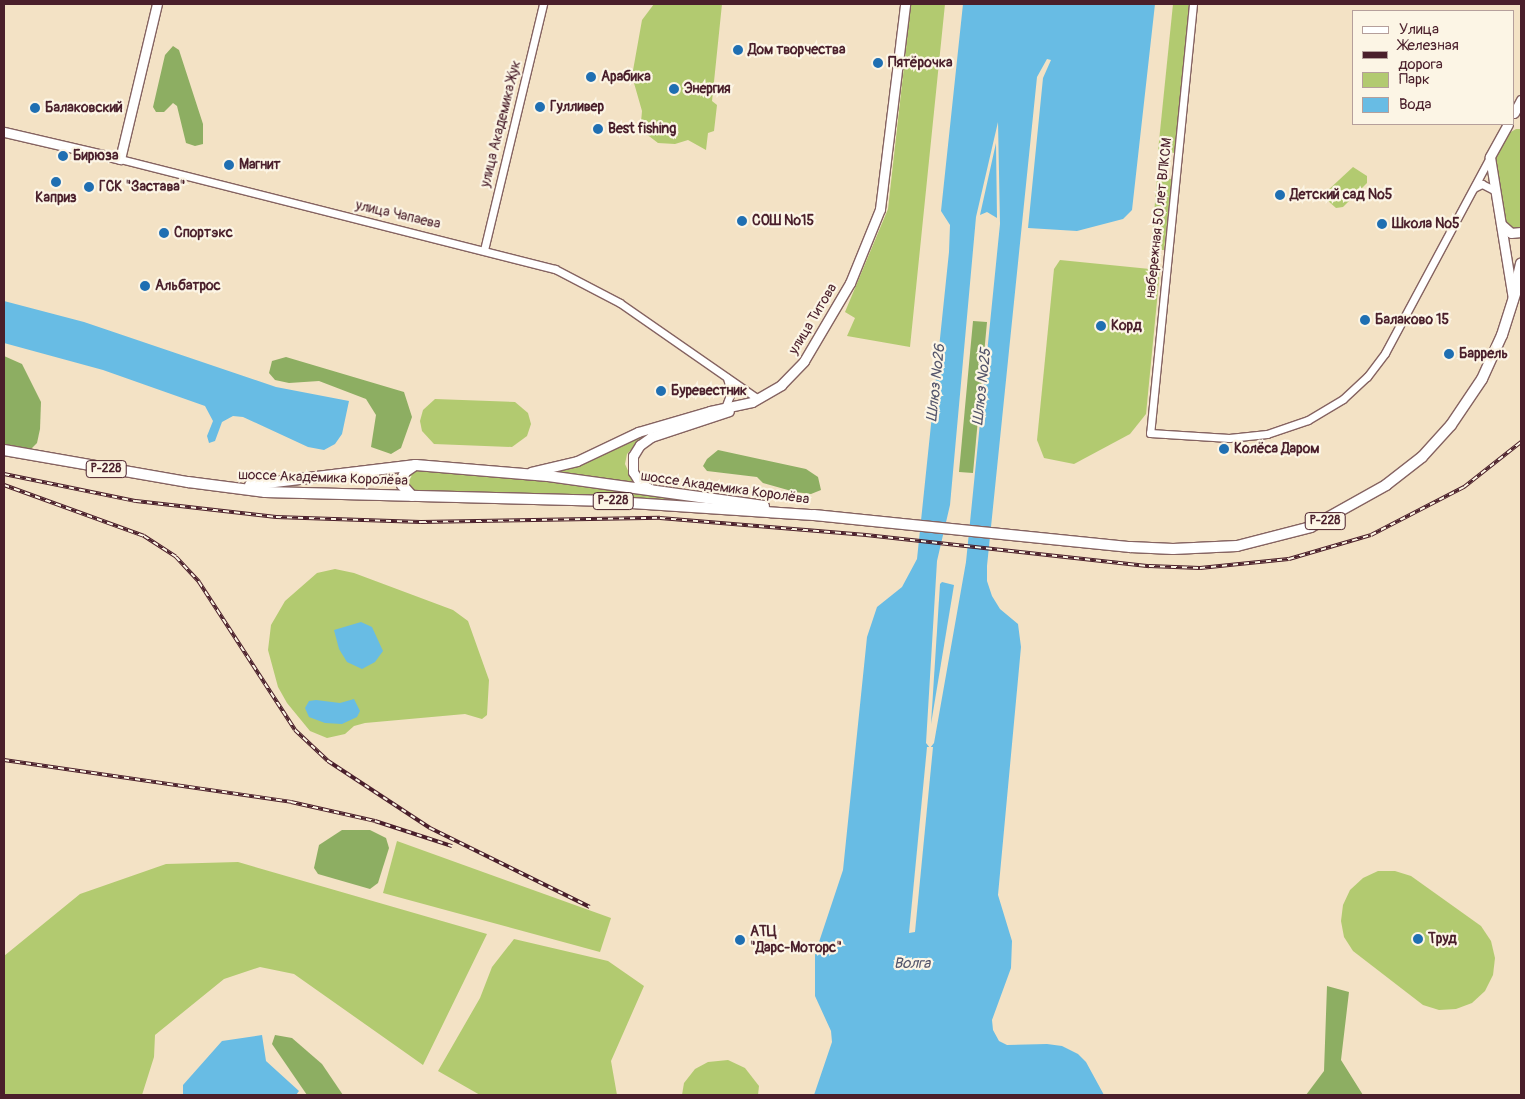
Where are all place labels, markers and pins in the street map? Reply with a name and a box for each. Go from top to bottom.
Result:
place label: Дом творчества [748,42,845,58]
marker: Дом творчества [732,44,744,56]
place label: Пятёрочка [888,55,952,71]
marker: Пятёрочка [872,57,884,69]
place label: Арабика [601,69,651,85]
marker: Арабика [585,71,597,83]
place label: Энергия [684,81,730,97]
marker: Энергия [668,83,680,95]
place label: Гулливер [550,99,604,115]
place label: Балаковский [45,100,123,116]
marker: Гулливер [534,101,546,113]
marker: Балаковский [29,102,41,114]
place label: Best fishing [608,121,676,137]
marker: Best fishing [592,123,604,135]
place label: Бирюза [73,148,118,164]
marker: Бирюза [57,150,69,162]
place label: Магнит [239,157,281,173]
marker: Магнит [223,159,235,171]
marker: Каприз [50,176,62,188]
place label: ГСК "Застава" [99,179,185,195]
marker: ГСК "Застава" [83,181,95,193]
place label: Детский сад №5 [1290,187,1392,203]
marker: Детский сад №5 [1274,189,1286,201]
place label: Каприз [35,190,77,206]
place label: СОШ №15 [752,213,814,229]
marker: СОШ №15 [736,215,748,227]
place label: Школа №5 [1392,216,1460,232]
marker: Школа №5 [1376,218,1388,230]
place label: Спортэкс [174,225,233,241]
marker: Спортэкс [158,227,170,239]
place label: Альбатрос [155,278,221,294]
marker: Альбатрос [139,280,151,292]
place label: Балаково 15 [1375,312,1449,328]
marker: Балаково 15 [1359,314,1371,326]
place label: Корд [1111,318,1142,334]
marker: Корд [1095,320,1107,332]
place label: Баррель [1459,346,1508,362]
marker: Баррель [1443,348,1455,360]
place label: Буревестник [671,383,747,399]
marker: Буревестник [655,385,667,397]
place label: Колёса Даром [1234,441,1319,457]
marker: Колёса Даром [1218,443,1230,455]
place label: АТЦ "Дарс-Моторс" [750,924,842,956]
place label: Труд [1428,931,1457,947]
marker: Труд [1412,933,1424,945]
marker: АТЦ "Дарс-Моторс" [734,934,746,946]

